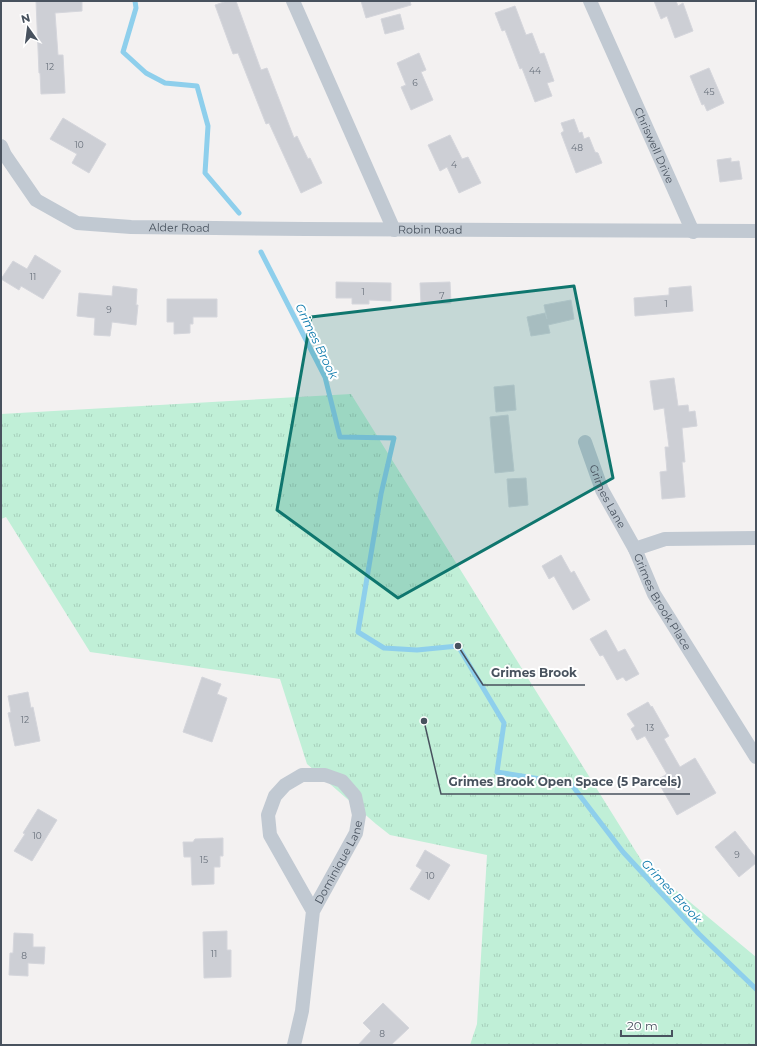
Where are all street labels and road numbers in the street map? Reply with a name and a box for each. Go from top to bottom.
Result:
street label: Chriswell Drive [631,105,678,186]
street label: Alder Road [149,220,210,235]
street label: Robin Road [398,222,463,237]
street label: Grimes Lane [587,463,629,531]
street label: Grimes Brook Place [631,551,695,653]
street label: Dominique Lane [311,819,365,906]

